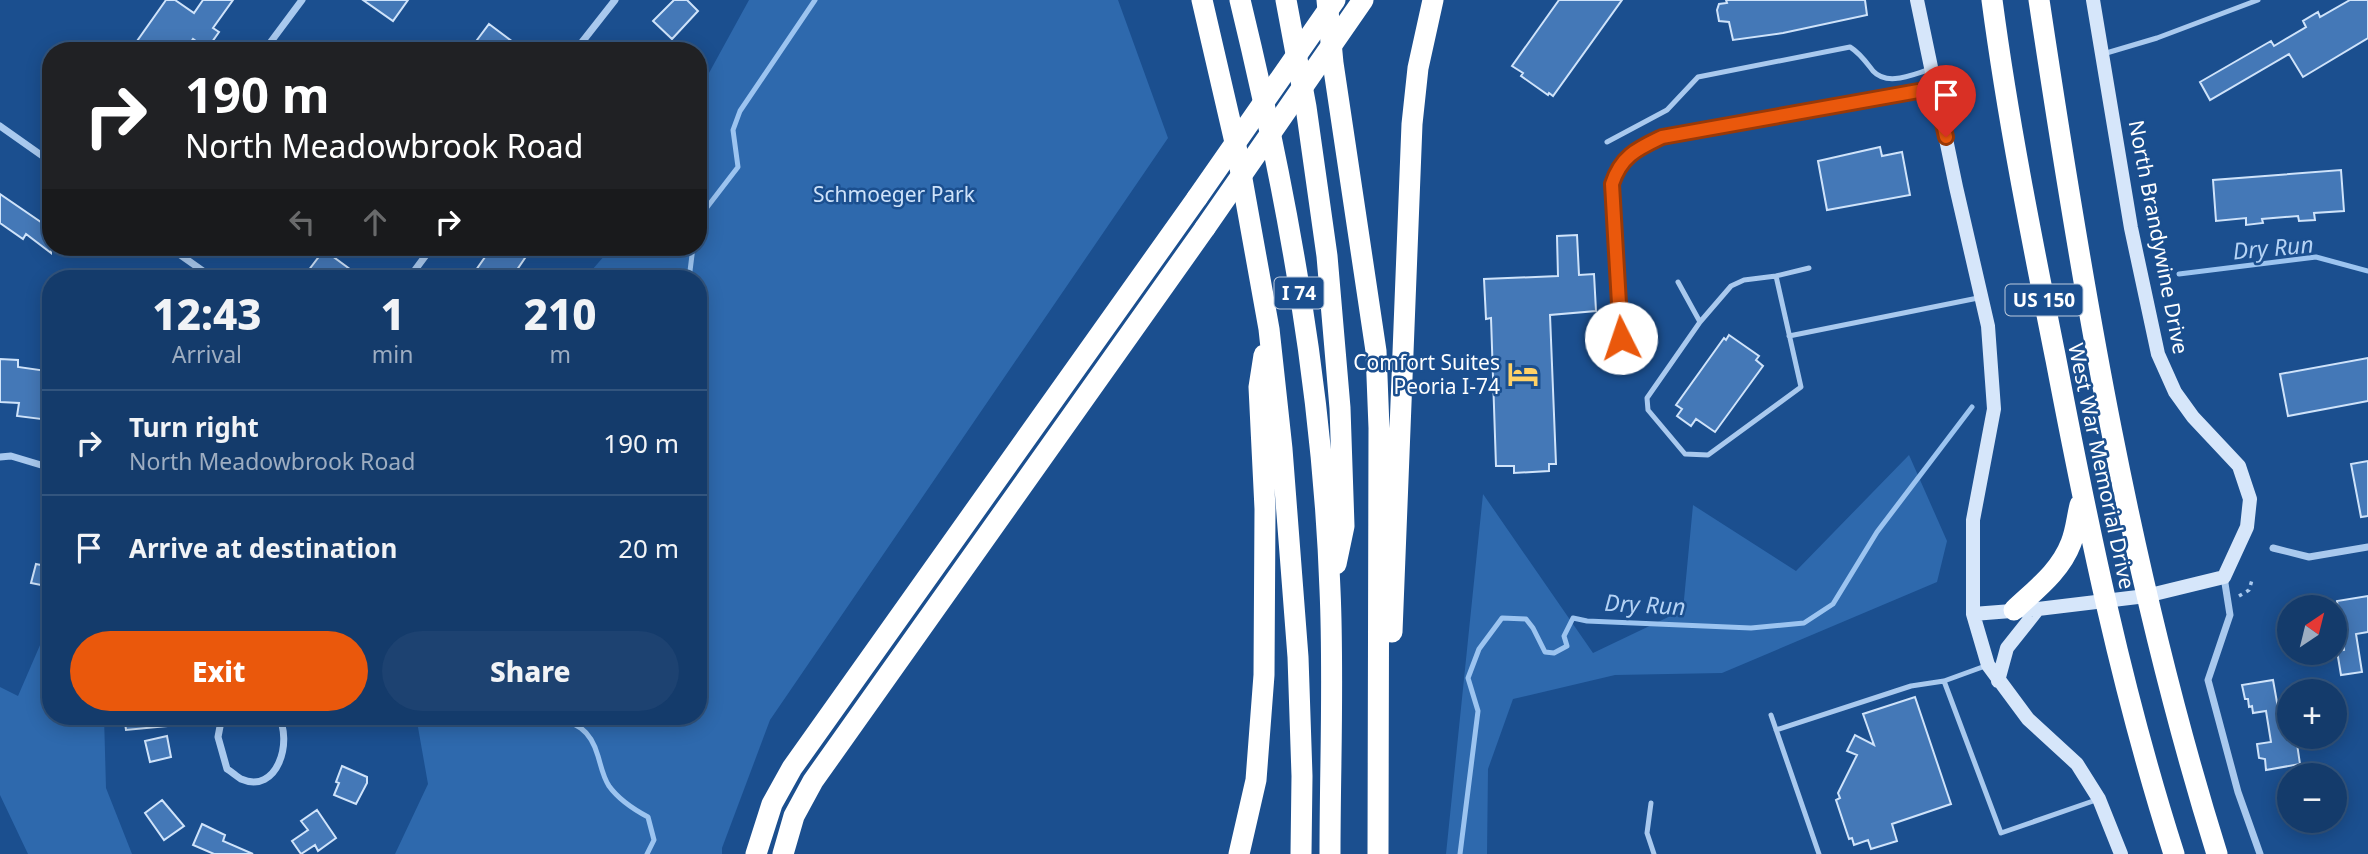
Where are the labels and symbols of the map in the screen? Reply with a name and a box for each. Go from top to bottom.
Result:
pin [1916,65,1976,137]
street label: North Brandywine Drive [2123,118,2195,356]
park label: Schmoeger Park [813,180,976,208]
water label: Dry Run [2231,228,2315,266]
road number: I 74 [1274,278,1324,308]
road number: US 150 [2006,284,2082,316]
position arrow [1584,301,1658,375]
street label: West War Memorial Drive [2062,340,2142,592]
place label: Comfort Suites Peoria I-74 [1353,348,1500,400]
hotel icon: Comfort Suites Peoria I-74 [1506,357,1540,391]
water label: Dry Run [1604,586,1686,622]
north arrow [2277,595,2347,665]

